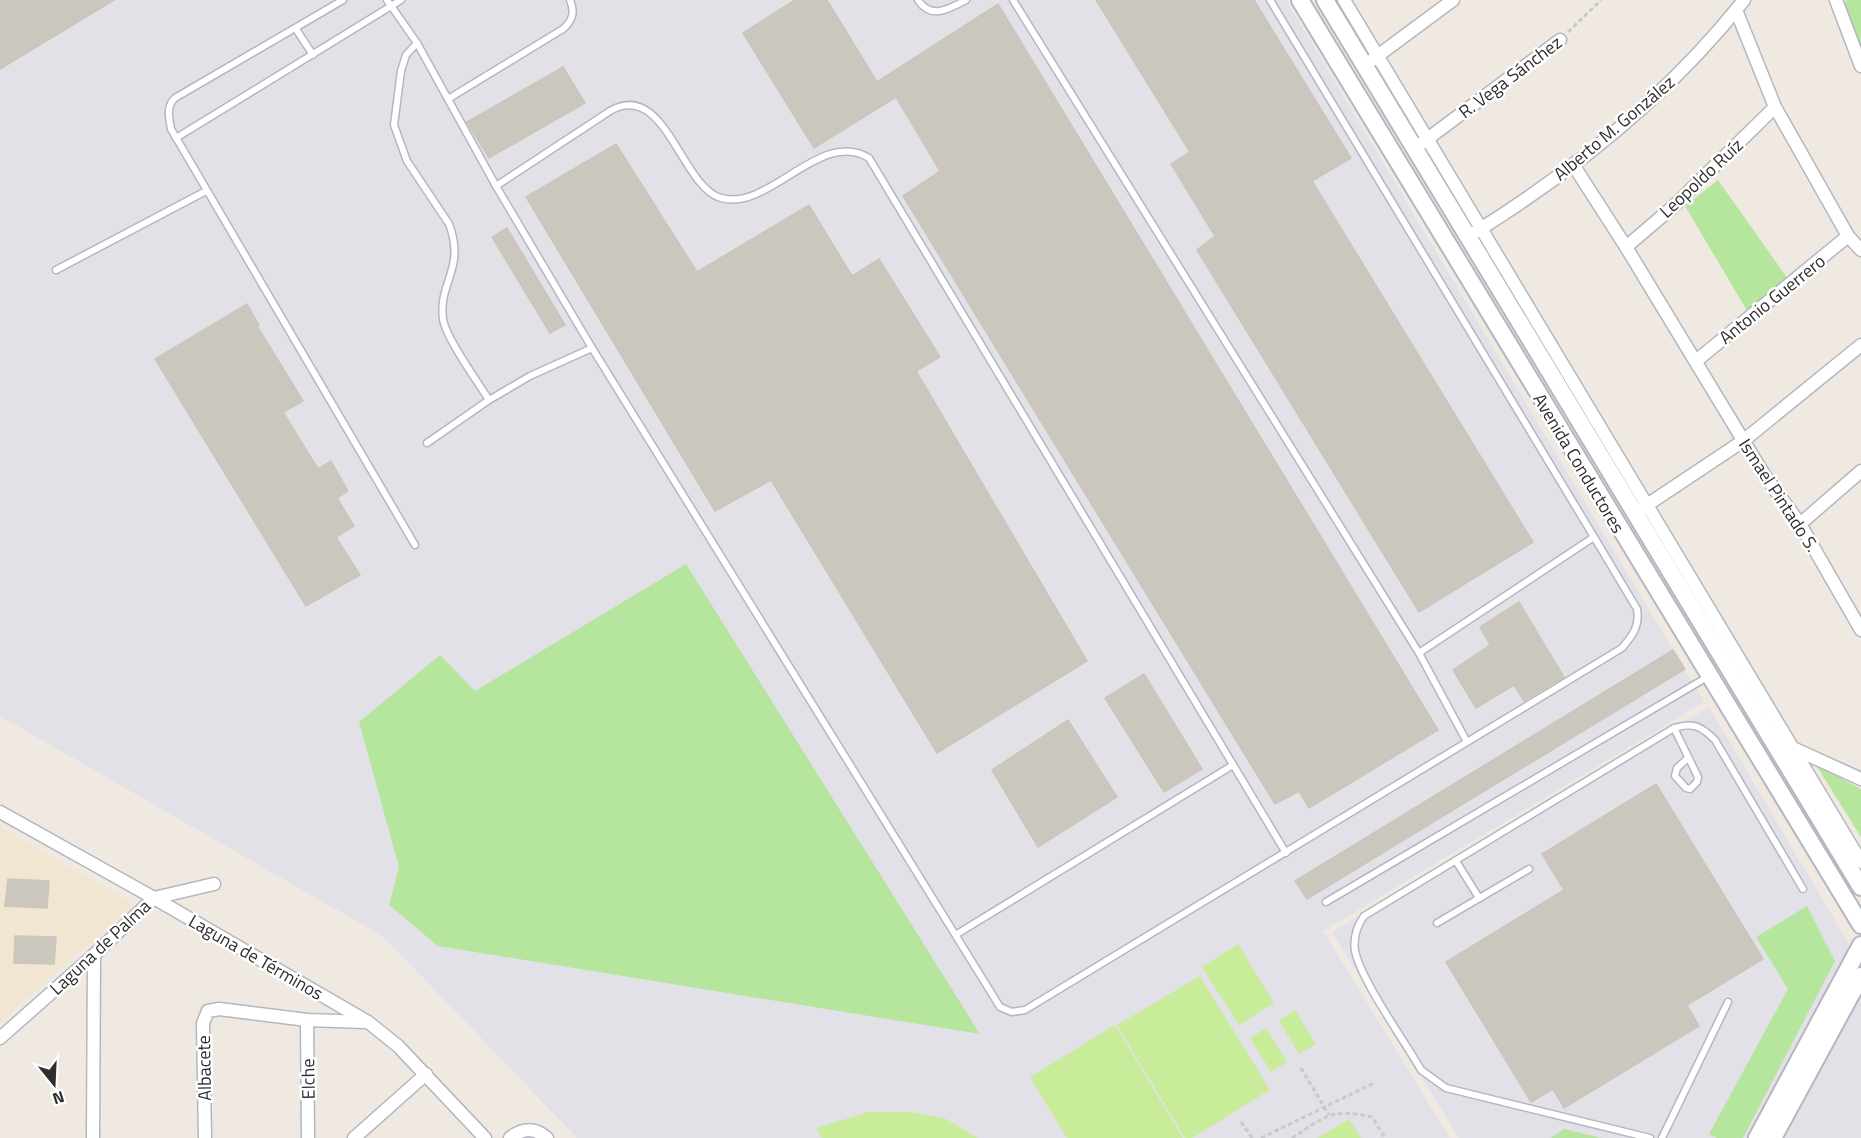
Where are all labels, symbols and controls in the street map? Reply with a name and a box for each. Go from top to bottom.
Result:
street label: R. Vega Sánchez [1453,29,1567,125]
street label: Alberto M. González [1547,69,1681,187]
street label: Leopoldo Ruíz [1653,132,1749,224]
street label: Antonio Guerrero [1713,248,1831,350]
street label: Avenida Conductores [1526,388,1632,538]
street label: Ismael Pintado S. [1732,433,1826,557]
street label: Laguna de Palma [43,893,157,1001]
street label: Laguna de Términos [184,907,328,1007]
street label: Albacete [190,1035,218,1101]
north arrow [24,1054,84,1114]
street label: Elche [294,1058,322,1100]
text: N [50,1085,68,1111]

